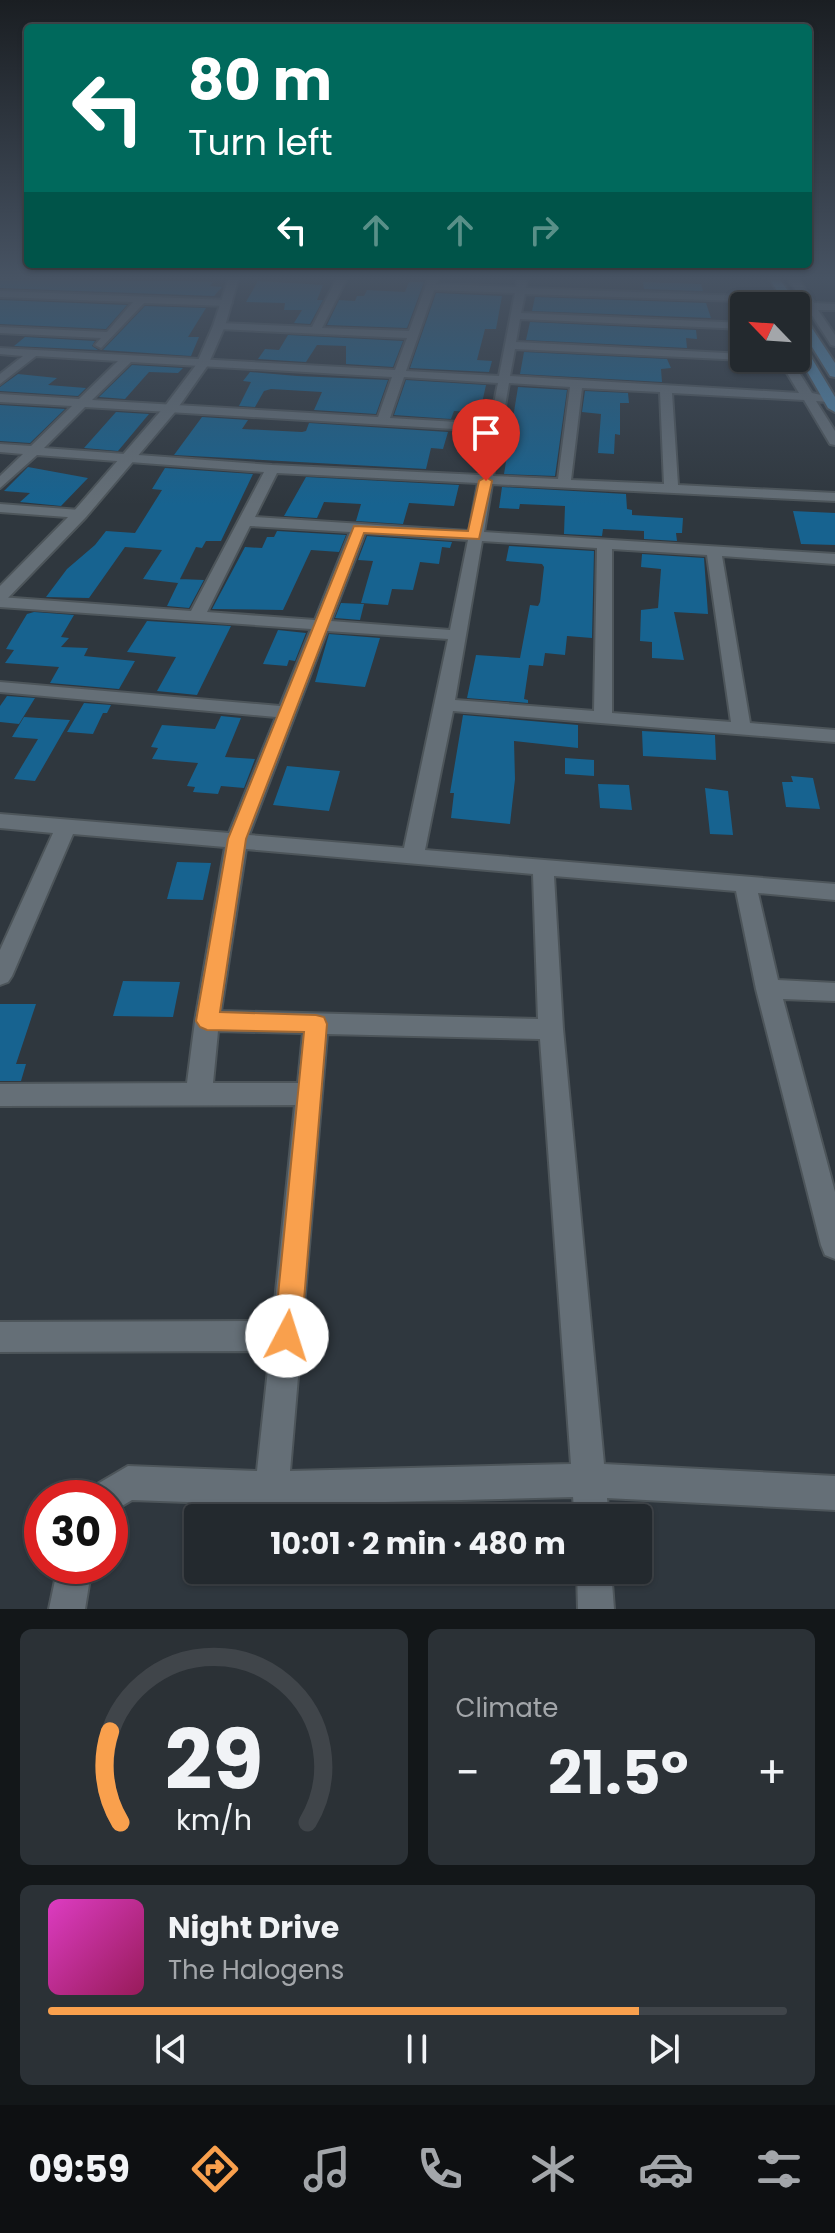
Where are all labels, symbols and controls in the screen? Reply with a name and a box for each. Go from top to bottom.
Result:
text: 80 m [188,41,332,120]
icon: left [56,56,160,160]
text: Turn left [188,117,333,168]
icon: left [270,208,314,252]
icon: ahead [354,208,398,252]
icon: ahead [438,208,482,252]
icon: right [522,208,566,252]
north arrow [730,292,810,372]
map controls [730,292,810,372]
pin [452,399,520,481]
icon: arrive [464,411,508,455]
position arrow [245,1294,329,1378]
speed limit sign: 30 [24,1480,128,1584]
text: 10:01 · 2 min · 480 m [270,1522,566,1565]
text: Climate [456,1690,558,1726]
text: 29 [164,1702,263,1818]
text: 21.5° [548,1731,689,1815]
text: − [456,1742,480,1803]
text: + [757,1742,787,1803]
text: km/h [176,1800,252,1840]
text: Night Drive [168,1906,339,1949]
text: The Halogens [168,1952,344,1988]
icon: previous [149,2027,193,2071]
icon: pause [395,2027,439,2071]
icon: next [642,2027,686,2071]
icon: directions [187,2141,243,2197]
icon: music [299,2141,355,2197]
icon: phone [412,2141,468,2197]
icon: climate [525,2141,581,2197]
icon: car [638,2141,694,2197]
icon: filters [751,2141,807,2197]
text: 09:59 [28,2144,130,2195]

